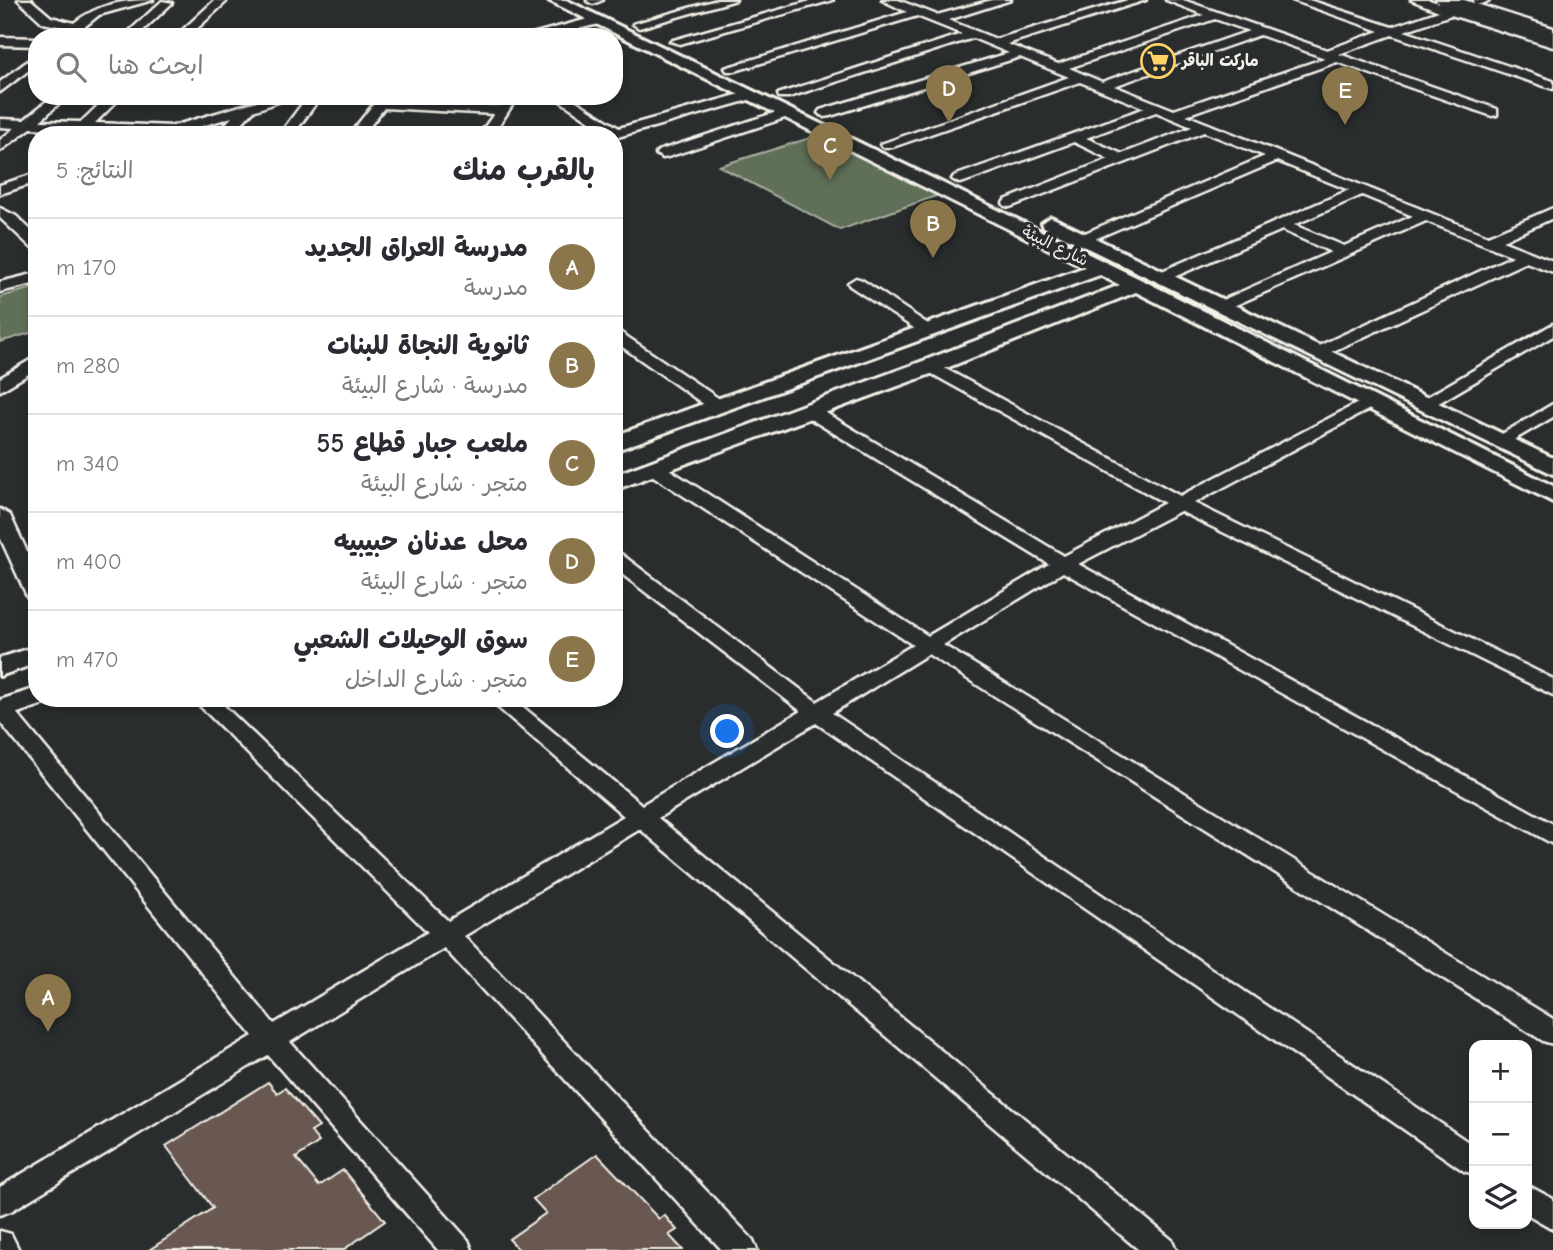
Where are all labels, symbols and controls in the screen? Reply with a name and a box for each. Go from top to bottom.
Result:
search box [28,28,623,105]
supermarket icon: ماركت الباقر [1139,42,1177,80]
icon: search [52,48,90,86]
text: ابحث هنا [108,51,204,81]
place label: ماركت الباقر [1180,52,1259,70]
pin: D [926,65,972,123]
pin: E [1322,67,1368,125]
pin: C [807,122,853,180]
text: بالقرب منك [453,153,595,188]
text: النتائج: 5 [56,157,133,184]
pin: B [910,200,956,258]
street label: شارع البيئة [1018,222,1091,272]
text: مدرسة العراق الجديد [304,233,528,263]
text: 170 m [56,254,117,281]
text: A [566,254,578,281]
text: مدرسة [464,274,528,301]
text: ثانوية النجاة للبنات [327,331,528,361]
text: 280 m [56,352,121,379]
text: B [565,352,579,379]
text: مدرسة · شارع البيئة [342,372,528,399]
text: ملعب جبار قطاع 55 [317,429,528,459]
text: 340 m [56,450,120,477]
text: C [565,450,579,477]
text: متجر · شارع البيئة [361,470,528,497]
text: محل عدنان حبيبيه [334,527,528,557]
text: 400 m [56,548,122,575]
text: D [565,548,579,575]
text: متجر · شارع البيئة [361,568,528,595]
text: سوق الوحيلات الشعبي [294,625,528,655]
text: 470 m [56,646,119,673]
text: E [565,646,579,673]
text: متجر · شارع الداخل [345,666,528,693]
your location [710,714,744,748]
pin: A [25,974,71,1032]
map controls [1469,1040,1532,1229]
button: + [1469,1040,1532,1103]
button: − [1469,1103,1532,1166]
button: layers [1469,1166,1532,1229]

